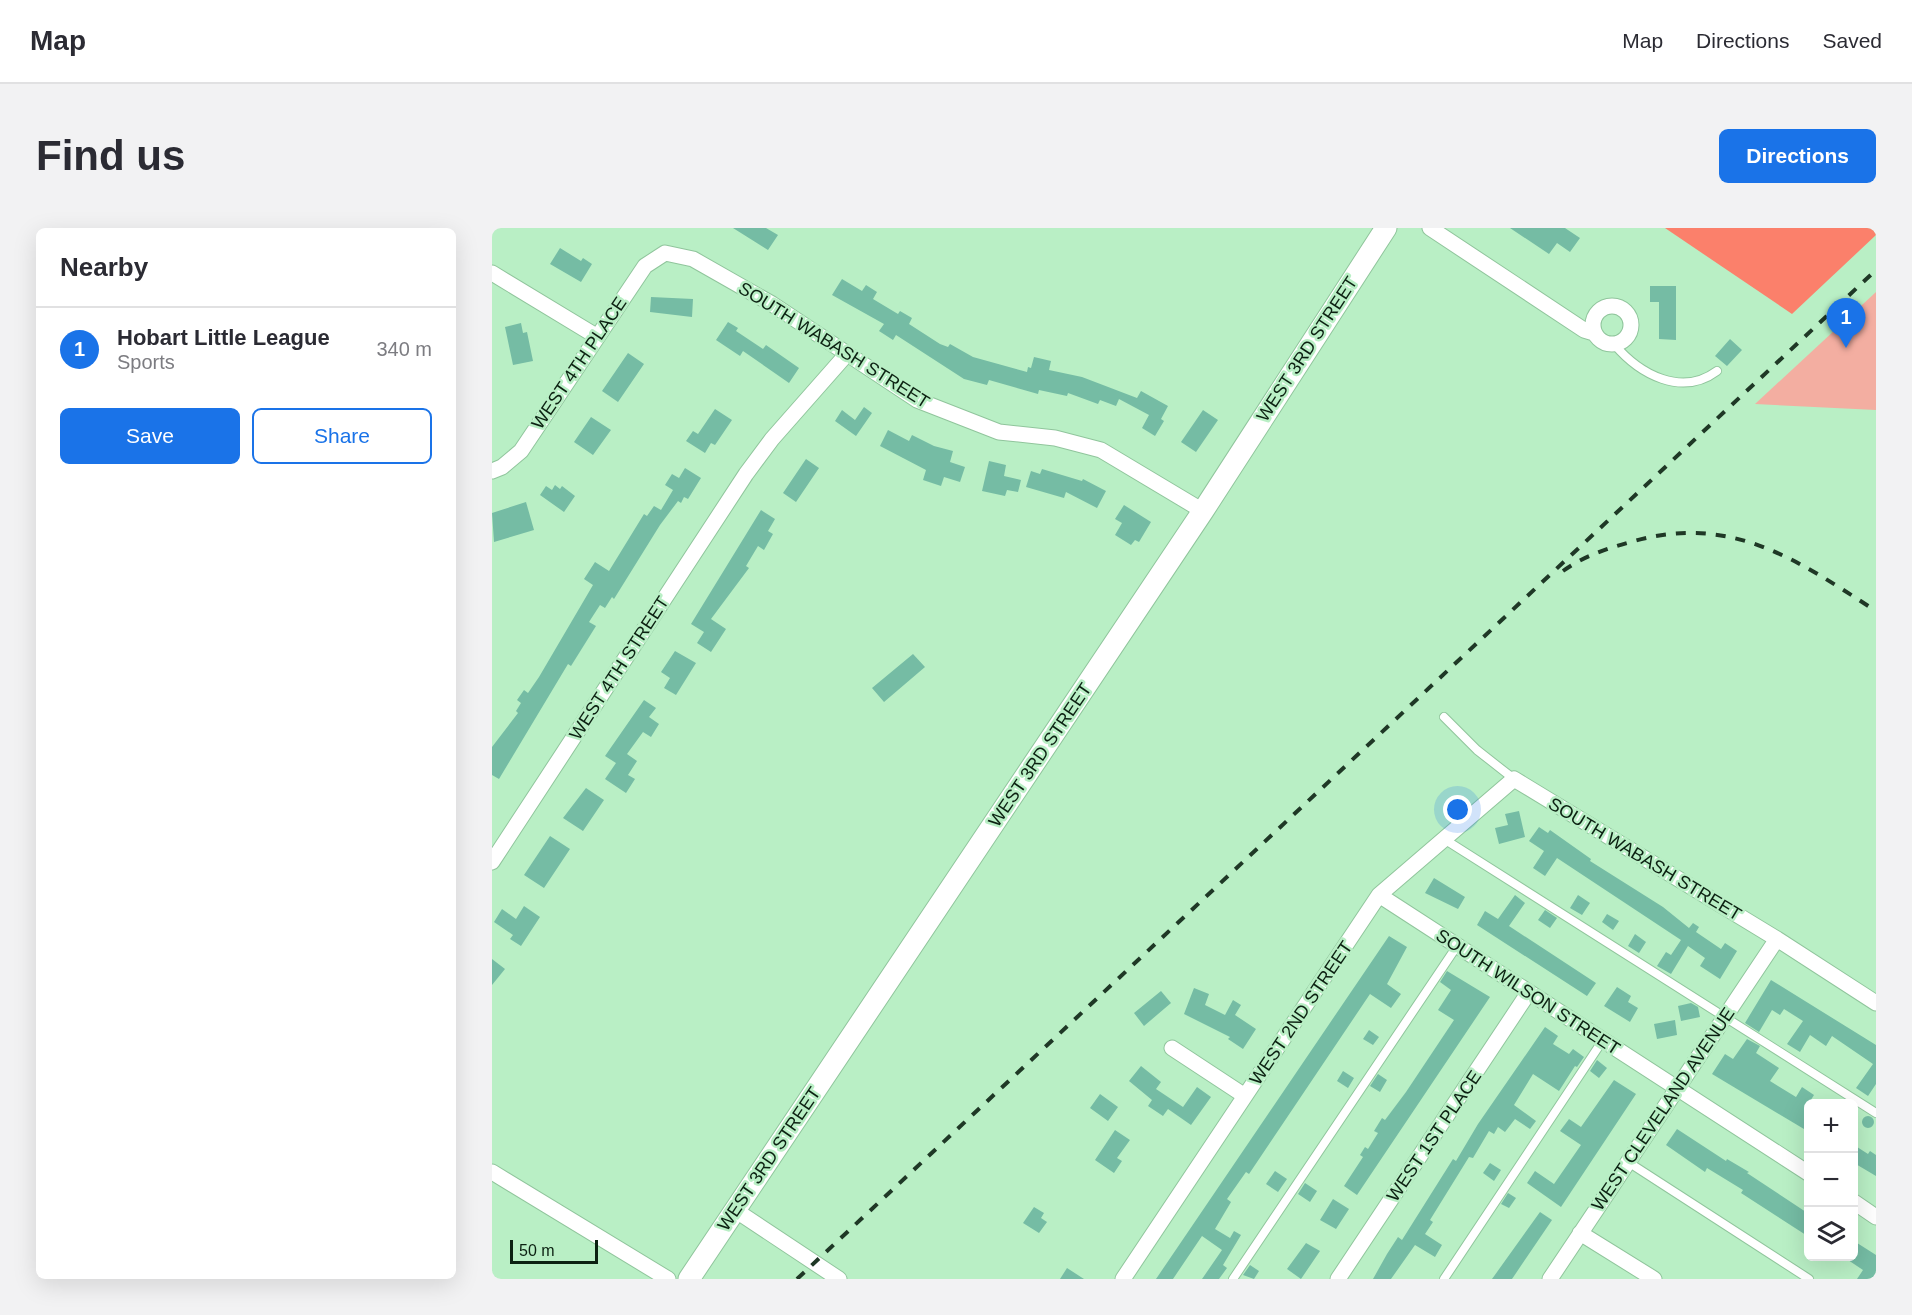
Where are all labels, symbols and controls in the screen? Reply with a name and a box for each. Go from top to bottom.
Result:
text: Map [30,25,86,56]
text: Map [1622,29,1663,52]
text: Directions [1696,29,1789,52]
text: Saved [1822,29,1882,52]
button: Directions [1719,129,1876,183]
text: Find us [36,132,185,179]
text: Nearby [60,252,148,282]
street label: WEST 3RD STREET [1253,273,1361,425]
street label: SOUTH WABASH STREET [735,278,933,412]
street label: WEST 4TH PLACE [527,293,631,433]
pin: 1 [1826,298,1866,348]
text: Hobart Little League [117,325,330,350]
text: 1 [74,338,85,360]
text: 340 m [376,338,432,360]
text: Sports [117,351,175,373]
button: Save [60,408,240,464]
button: Share [252,408,432,464]
street label: WEST 4TH STREET [565,593,673,743]
street label: WEST 3RD STREET [985,679,1095,831]
street label: SOUTH WABASH STREET [1545,793,1745,925]
your location [1443,795,1472,824]
street label: SOUTH WILSON STREET [1432,925,1624,1059]
street label: WEST 2ND STREET [1246,937,1356,1089]
street label: WEST CLEVELAND AVENUE [1587,1004,1739,1214]
street label: WEST 1ST PLACE [1383,1067,1485,1205]
street label: WEST 3RD STREET [714,1083,824,1235]
map controls [1804,1099,1858,1261]
button: + [1804,1099,1858,1153]
button: − [1804,1153,1858,1207]
button: layers [1804,1207,1858,1261]
scale bar [510,1237,598,1264]
text: 50 m [519,1242,555,1259]

